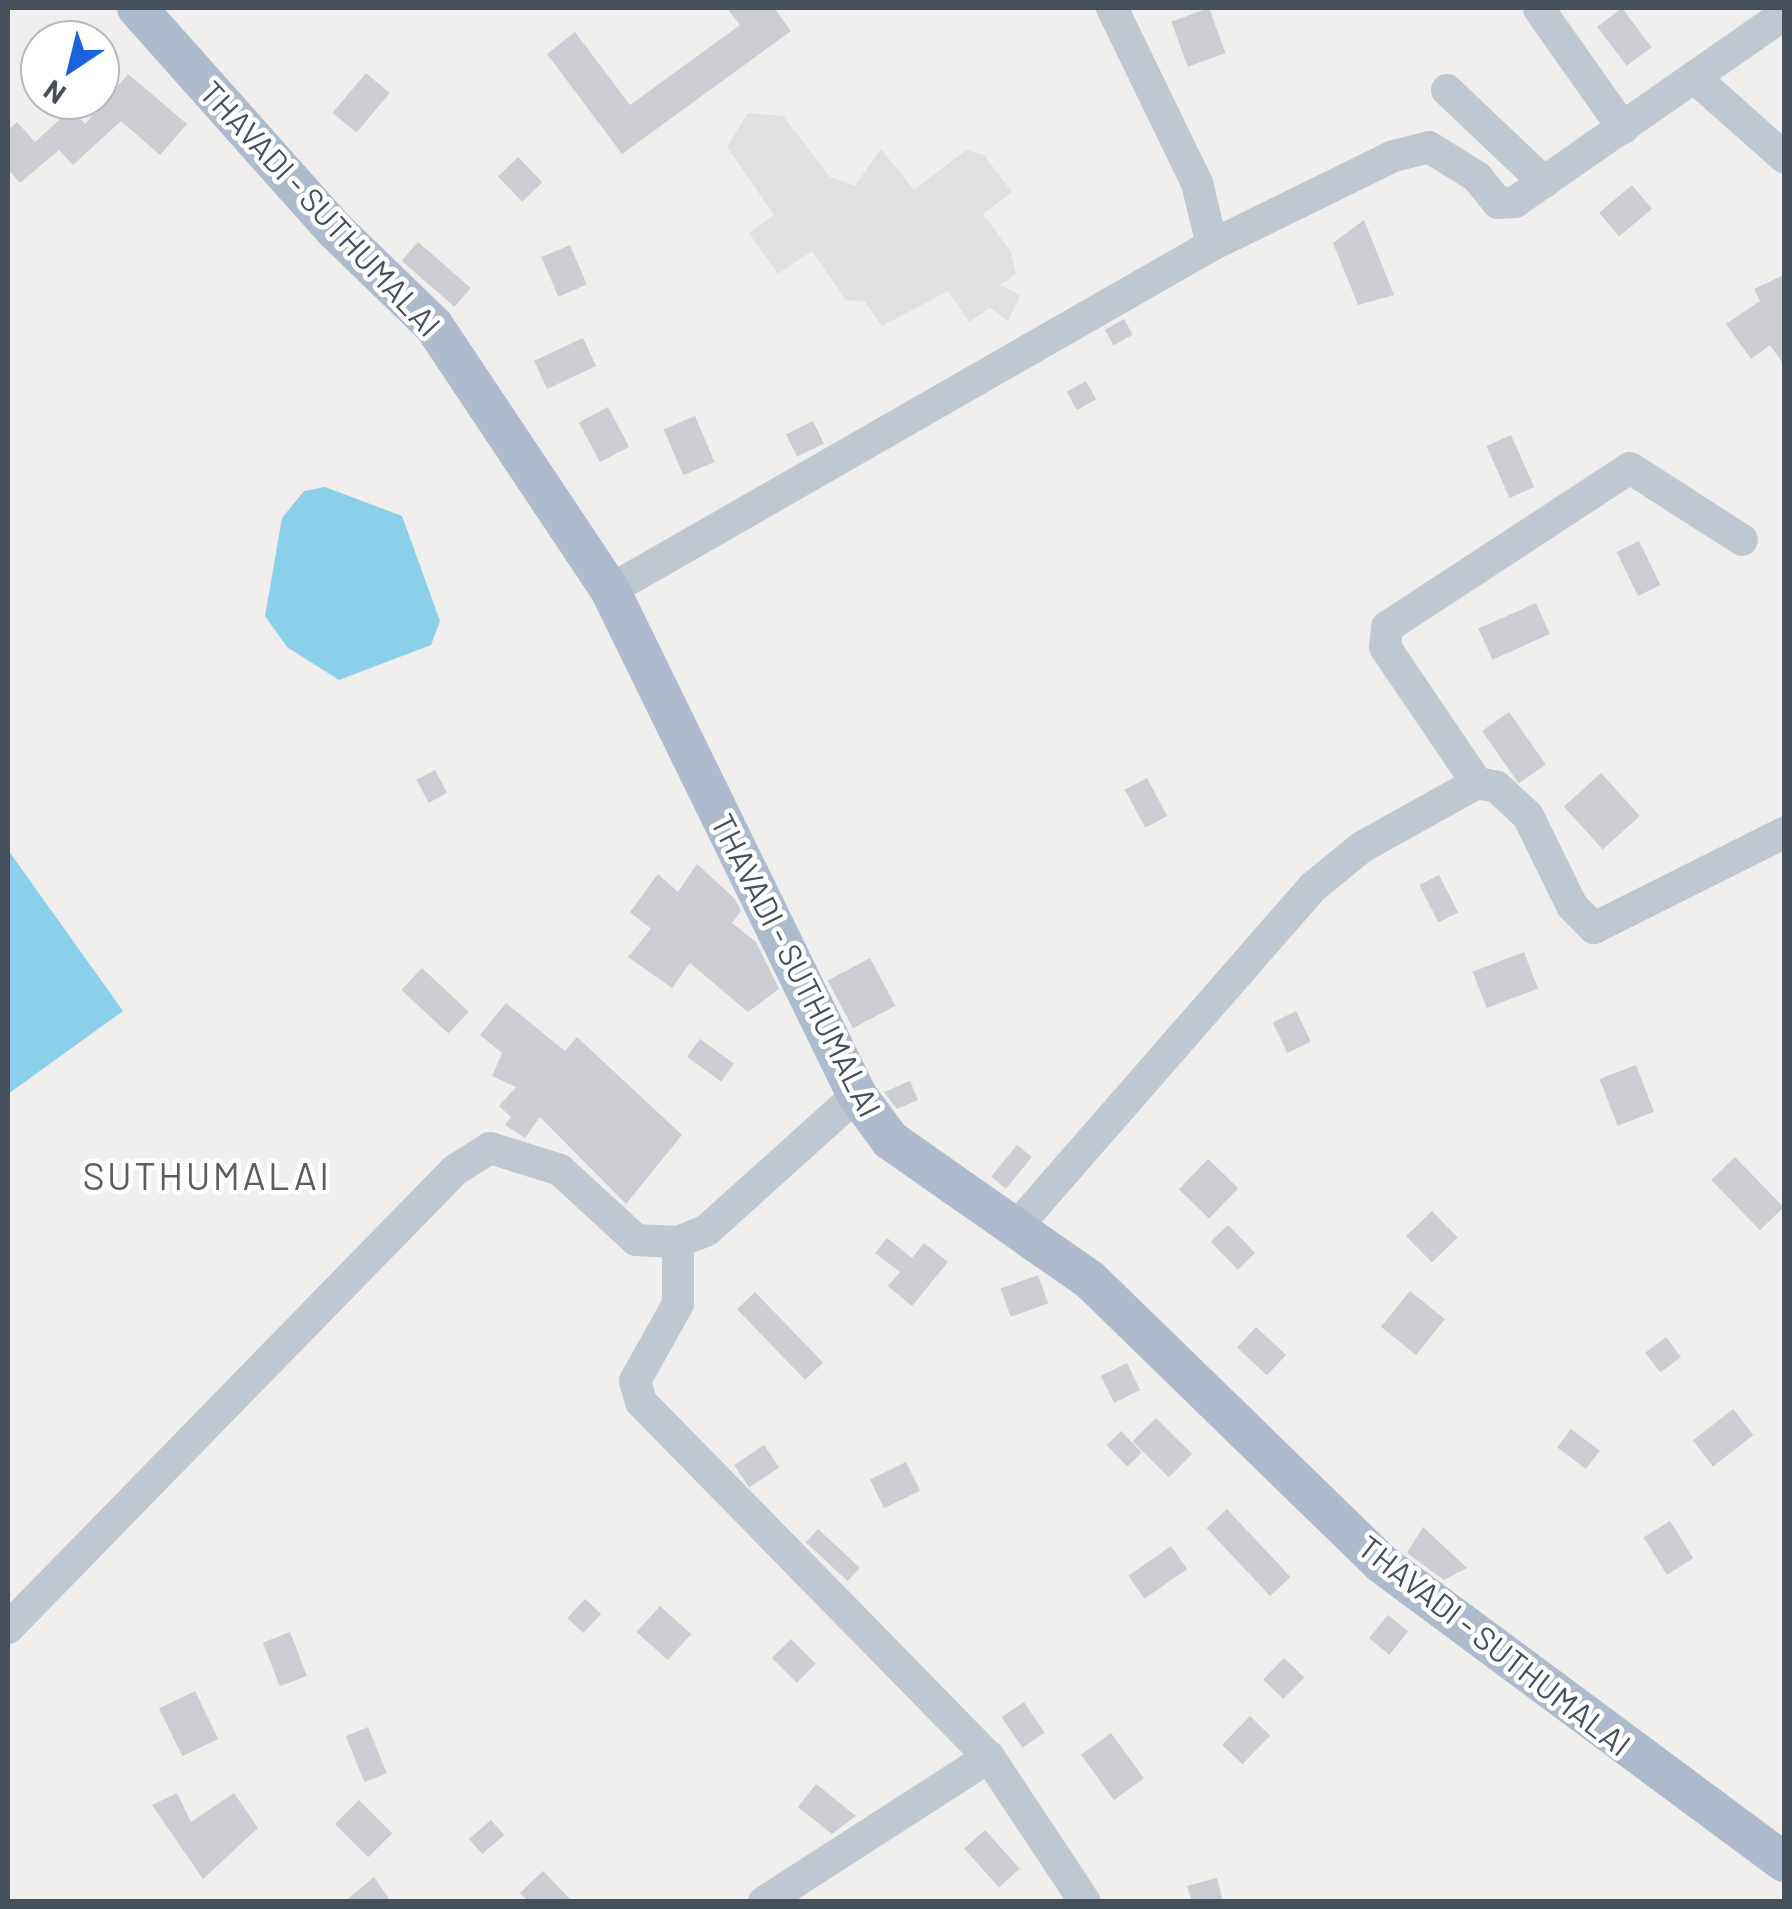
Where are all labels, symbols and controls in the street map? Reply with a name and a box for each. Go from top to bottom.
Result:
north arrow [20,20,120,120]
street label: THAVADI - SUTHUMALAI [193,72,449,344]
text: N [37,74,71,112]
street label: THAVADI - SUTHUMALAI [704,807,890,1123]
district label: SUTHUMALAI [82,1153,332,1199]
street label: THAVADI - SUTHUMALAI [1351,1527,1639,1763]

